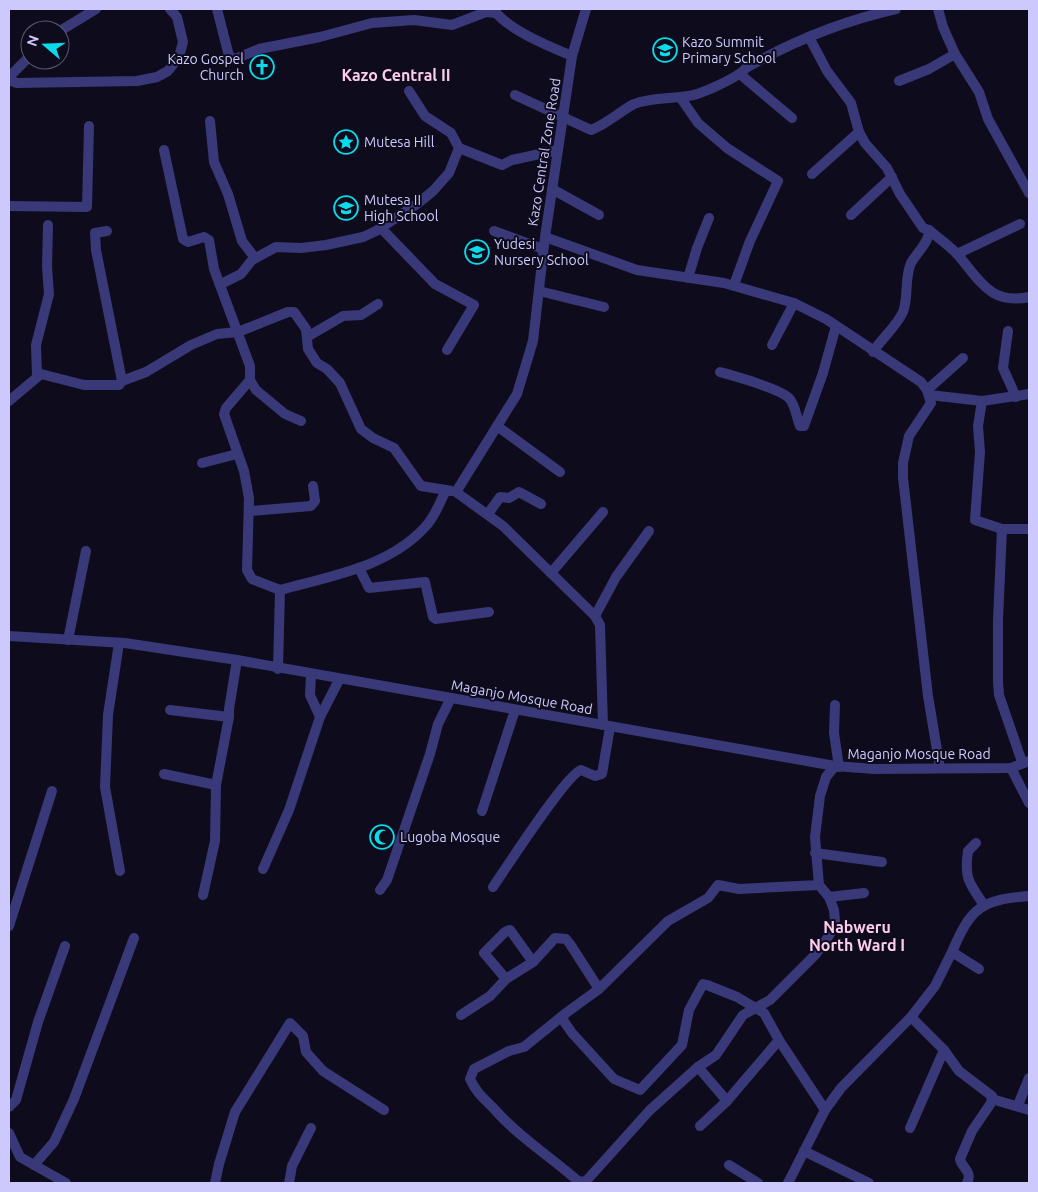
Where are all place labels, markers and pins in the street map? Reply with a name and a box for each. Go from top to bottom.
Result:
place label: Kazo Summit Primary School [682,34,776,66]
school or university icon: Kazo Summit Primary School [652,37,678,63]
place label: Kazo Gospel Church [167,51,244,83]
church icon: Kazo Gospel Church [249,54,275,80]
place icon: Mutesa Hill [333,129,359,155]
place label: Mutesa Hill [364,134,435,150]
place label: Mutesa II High School [364,192,439,224]
school or university icon: Mutesa II High School [333,195,359,221]
place label: Yudesi Nursery School [494,236,589,268]
school or university icon: Yudesi Nursery School [464,239,490,265]
mosque icon: Lugoba Mosque [369,824,395,850]
place label: Lugoba Mosque [400,829,500,845]

